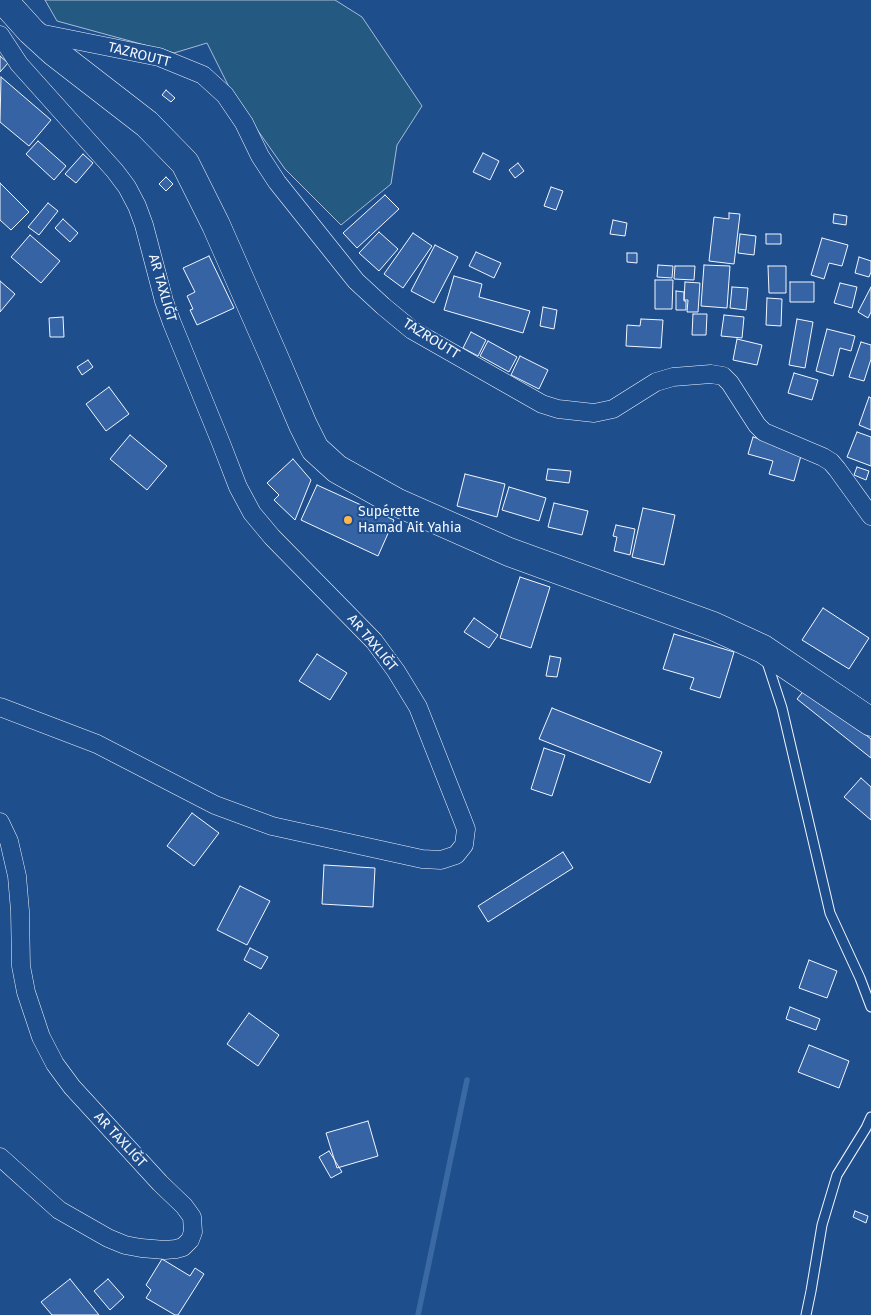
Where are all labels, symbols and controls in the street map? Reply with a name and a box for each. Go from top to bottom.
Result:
street label: TAZROUTT [106,39,172,71]
street label: AR TAXLIǦT [144,252,180,324]
street label: TAZROUTT [400,315,462,363]
place label: Supérette Hamad Ait Yahia [358,504,462,536]
marker: Supérette Hamad Ait Yahia [342,514,354,526]
street label: AR TAXLIǦT [343,611,401,675]
street label: AR TAXLIǦT [90,1109,150,1171]

